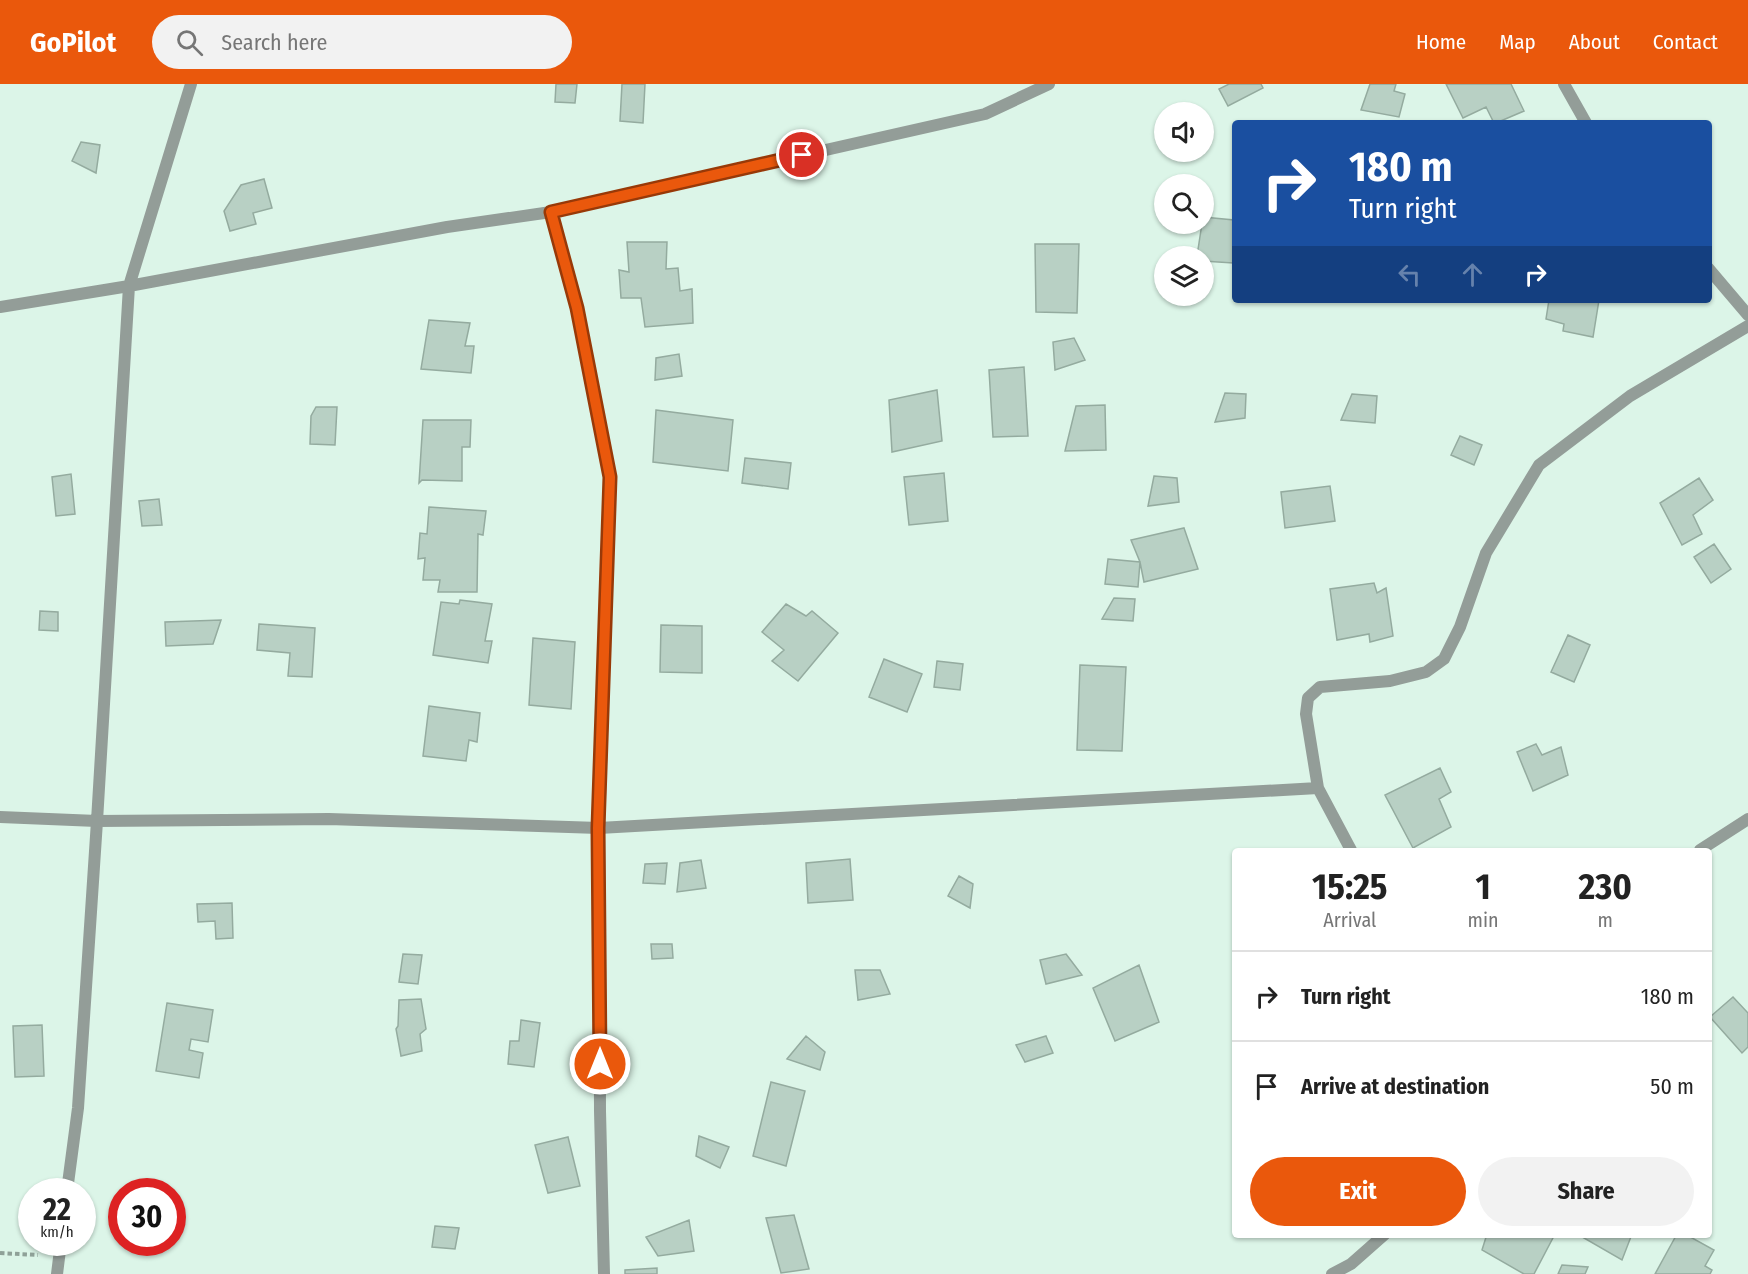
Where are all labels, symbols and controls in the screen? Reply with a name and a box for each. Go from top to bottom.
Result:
search box [152,15,572,69]
text: GoPilot [30,26,116,59]
icon: search [173,26,206,59]
text: Search here [221,29,327,56]
text: Home [1416,29,1466,55]
text: Map [1499,29,1536,55]
text: About [1569,29,1620,55]
text: Contact [1653,29,1718,55]
map controls [1154,102,1214,306]
button: sound [1154,102,1214,162]
pin [776,129,827,180]
icon: arrive [785,138,818,171]
text: 180 m [1349,142,1453,192]
icon: right [1250,144,1328,222]
button: search [1154,174,1214,234]
text: Turn right [1349,193,1457,225]
button: layers [1154,246,1214,306]
icon: left [1393,258,1426,291]
icon: ahead [1456,258,1489,291]
icon: right [1519,258,1552,291]
text: 15:25 [1312,865,1388,909]
text: 1 [1475,865,1491,909]
text: 230 [1579,865,1632,909]
text: Arrival [1323,908,1376,932]
text: min [1468,908,1499,932]
text: m [1598,908,1613,932]
icon: right [1250,980,1283,1013]
text: Turn right [1301,983,1390,1010]
text: 180 m [1641,983,1694,1010]
position arrow [568,1032,632,1096]
icon: arrive [1250,1070,1283,1103]
text: Arrive at destination [1301,1073,1489,1100]
text: 50 m [1650,1073,1694,1100]
button: Exit [1250,1157,1466,1226]
button: Share [1478,1157,1694,1226]
speed limit sign: 30 [108,1178,186,1256]
text: 22 [43,1192,71,1228]
text: km/h [40,1223,74,1241]

